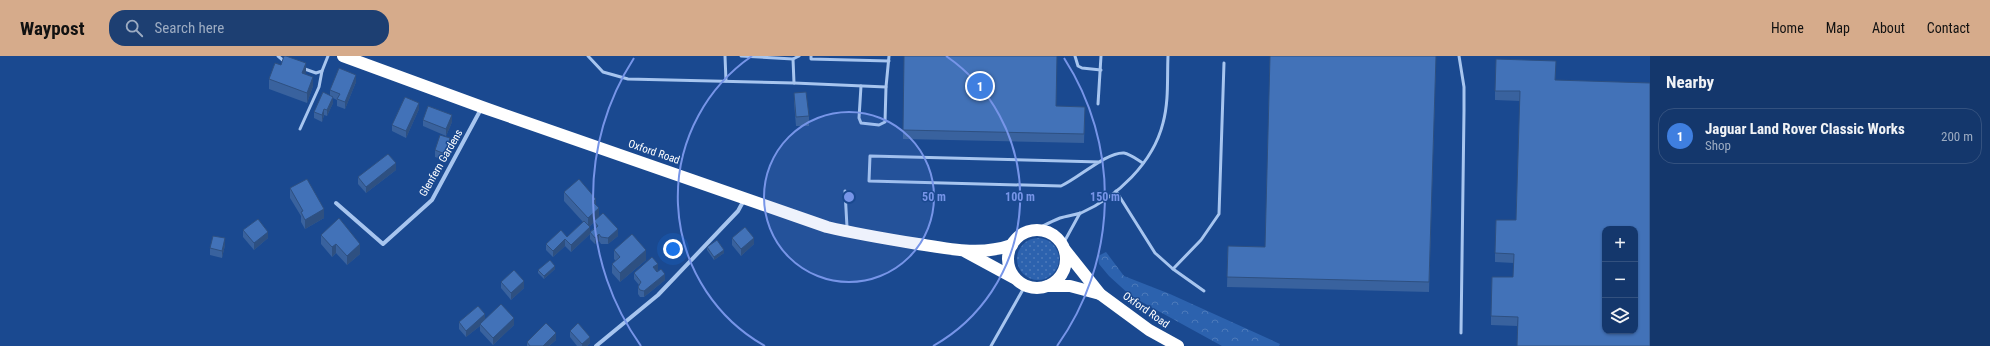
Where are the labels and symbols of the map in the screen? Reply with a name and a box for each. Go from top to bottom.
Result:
pin: 1 [967,71,993,101]
street label: Glenfern Gardens [417,127,465,199]
street label: Oxford Road [626,137,682,167]
centre of rings [842,190,856,204]
text: 50 m [922,190,946,204]
text: 100 m [1005,190,1035,204]
text: 150 m [1090,190,1120,204]
your location [663,239,683,259]
street label: Oxford Road [1120,289,1172,331]

